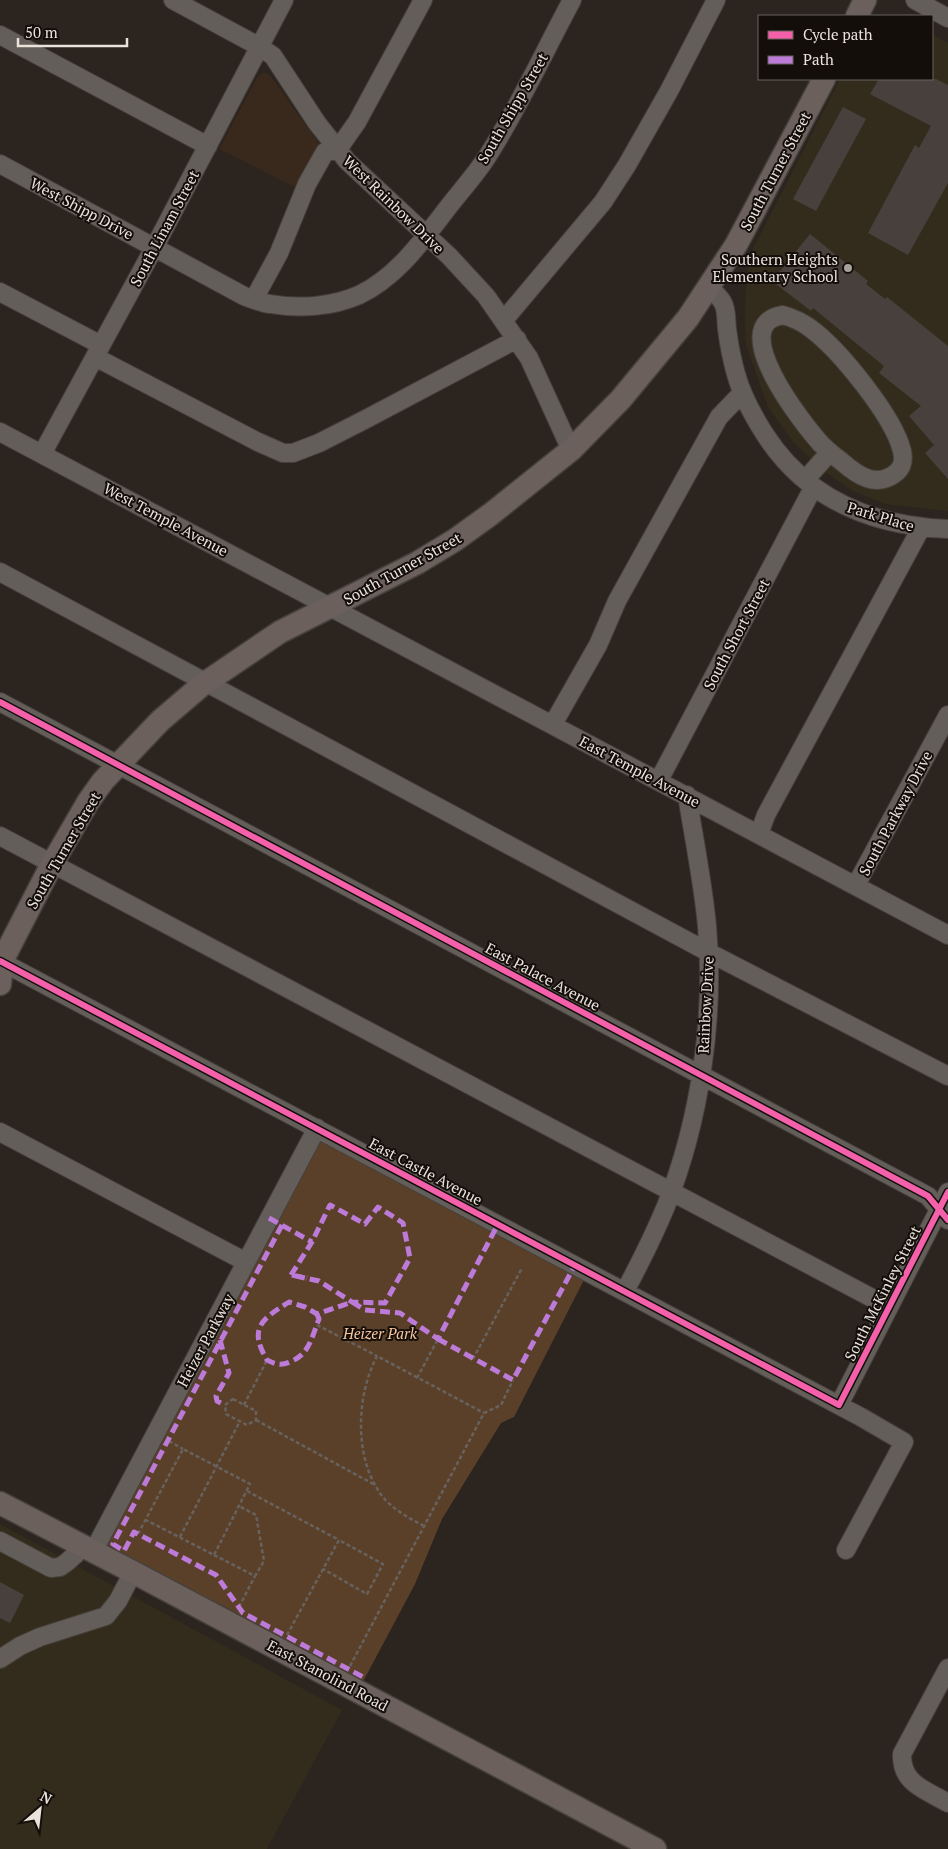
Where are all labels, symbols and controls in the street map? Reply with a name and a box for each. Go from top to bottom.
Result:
scale bar [18,15,126,47]
legend [758,15,933,80]
text: 50 m [25,22,58,42]
text: Cycle path [803,24,873,44]
street label: South Shipp Street [472,49,552,167]
text: Path [803,49,834,69]
street label: South Turner Street [735,108,815,234]
street label: West Rainbow Drive [339,150,449,258]
street label: South Linam Street [125,166,203,290]
street label: West Shipp Drive [27,172,137,244]
place label: Southern Heights Elementary School [712,249,838,286]
marker: Southern Heights Elementary School [842,262,854,274]
street label: West Temple Avenue [100,478,232,560]
street label: Park Place [845,496,917,536]
street label: South Turner Street [339,527,465,609]
street label: South Short Street [698,575,774,693]
street label: East Temple Avenue [576,731,704,811]
street label: South Parkway Drive [854,747,936,879]
street label: South Turner Street [21,787,105,912]
street label: East Palace Avenue [482,937,604,1015]
street label: Rainbow Drive [692,956,718,1054]
street label: East Castle Avenue [366,1133,486,1209]
street label: South McKinley Street [839,1222,925,1364]
street label: Heizer Parkway [172,1289,238,1390]
park label: Heizer Park [342,1323,418,1343]
street label: East Stanolind Road [264,1635,392,1715]
north arrow [15,1784,65,1834]
text: N [37,1786,56,1808]

